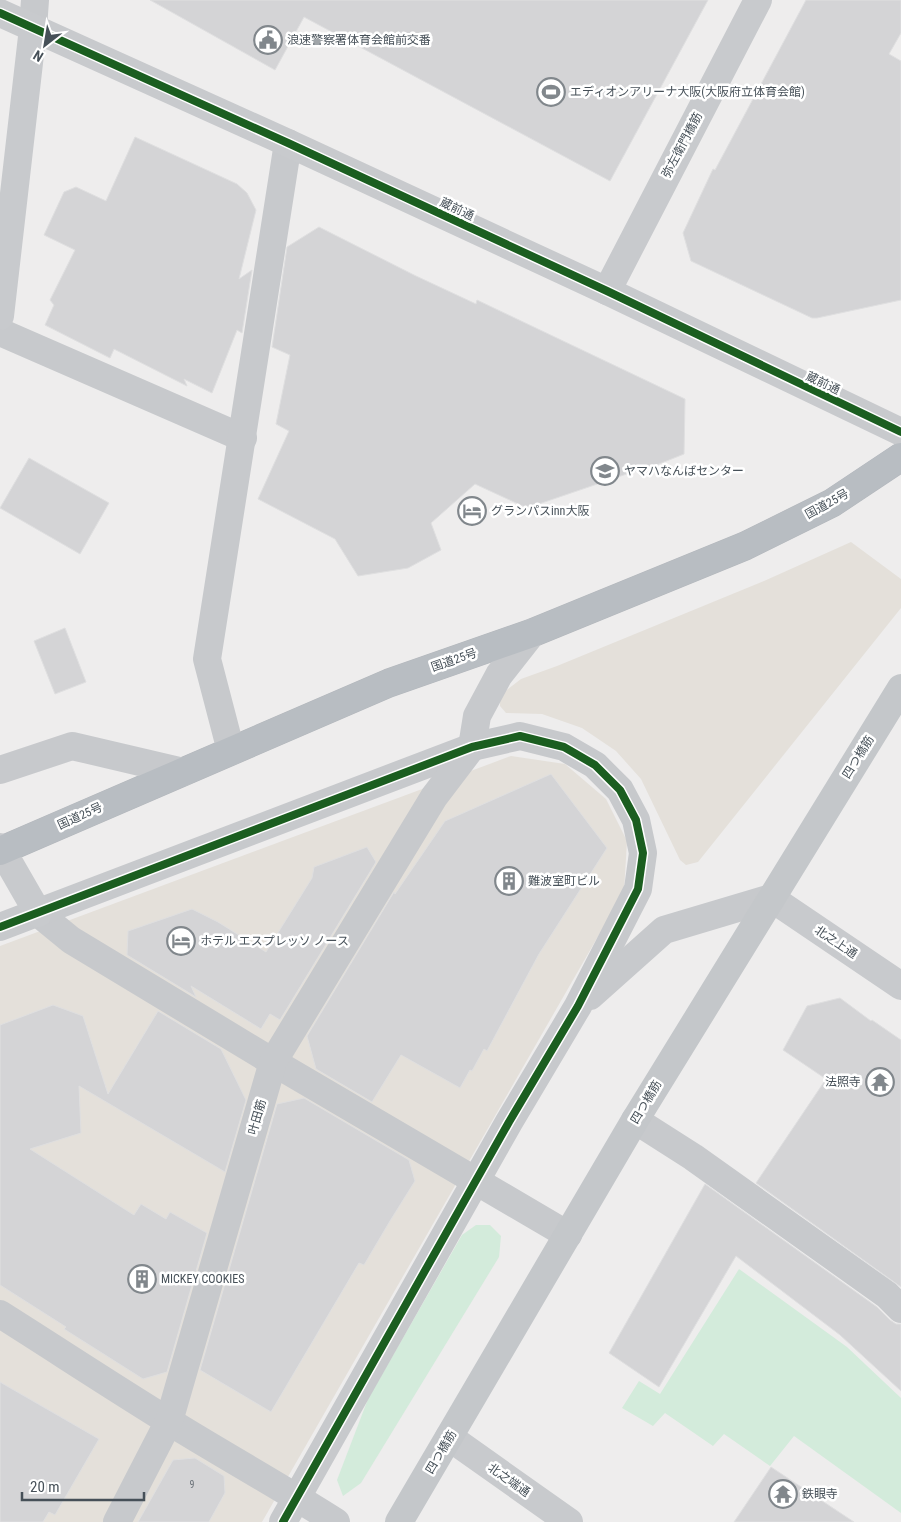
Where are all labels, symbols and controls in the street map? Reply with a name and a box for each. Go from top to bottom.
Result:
north arrow [20,20,70,70]
public building icon: 浪速警察署体育会館前交番 [253,25,283,55]
place label: 浪速警察署体育会館前交番 [287,33,431,47]
text: N [31,47,46,65]
sports icon: エディオンアリーナ大阪(大阪府立体育会館) [536,77,566,107]
place label: エディオンアリーナ大阪(大阪府立体育会館) [570,85,805,99]
street label: 弥左衛門橋筋 [659,110,705,180]
street label: 蔵前通 [438,195,476,223]
street label: 蔵前通 [804,369,842,397]
school or university icon: ヤマハなんばセンター [590,456,620,486]
place label: ヤマハなんばセンター [624,464,744,478]
street label: 国道25号 [803,486,851,522]
hotel icon: グランパスinn大阪 [457,496,487,526]
place label: グランパスinn大阪 [491,504,589,518]
street label: 国道25号 [429,646,479,674]
street label: 四つ橋筋 [839,733,877,781]
street label: 国道25号 [55,800,105,832]
building icon: 難波室町ビル [494,866,524,896]
place label: 難波室町ビル [528,874,600,888]
street label: 北之上通 [812,923,860,961]
hotel icon: ホテル エスプレッソ ノース [166,926,196,956]
place label: ホテル エスプレッソ ノース [200,934,349,948]
temple icon: 法照寺 [865,1067,895,1097]
place label: 法照寺 [825,1075,861,1089]
street label: 四つ橋筋 [628,1078,664,1126]
street label: 叶田筋 [245,1098,269,1136]
building icon: MICKEY COOKIES [127,1264,157,1294]
place label: MICKEY COOKIES [161,1272,244,1286]
street label: 四つ橋筋 [423,1428,459,1476]
street label: 北之端通 [485,1460,533,1500]
scale bar [22,1470,145,1502]
text: 20 m [30,1478,60,1496]
house number: 9 [190,1479,195,1490]
temple icon: 鉄眼寺 [768,1479,798,1509]
place label: 鉄眼寺 [802,1487,838,1501]

